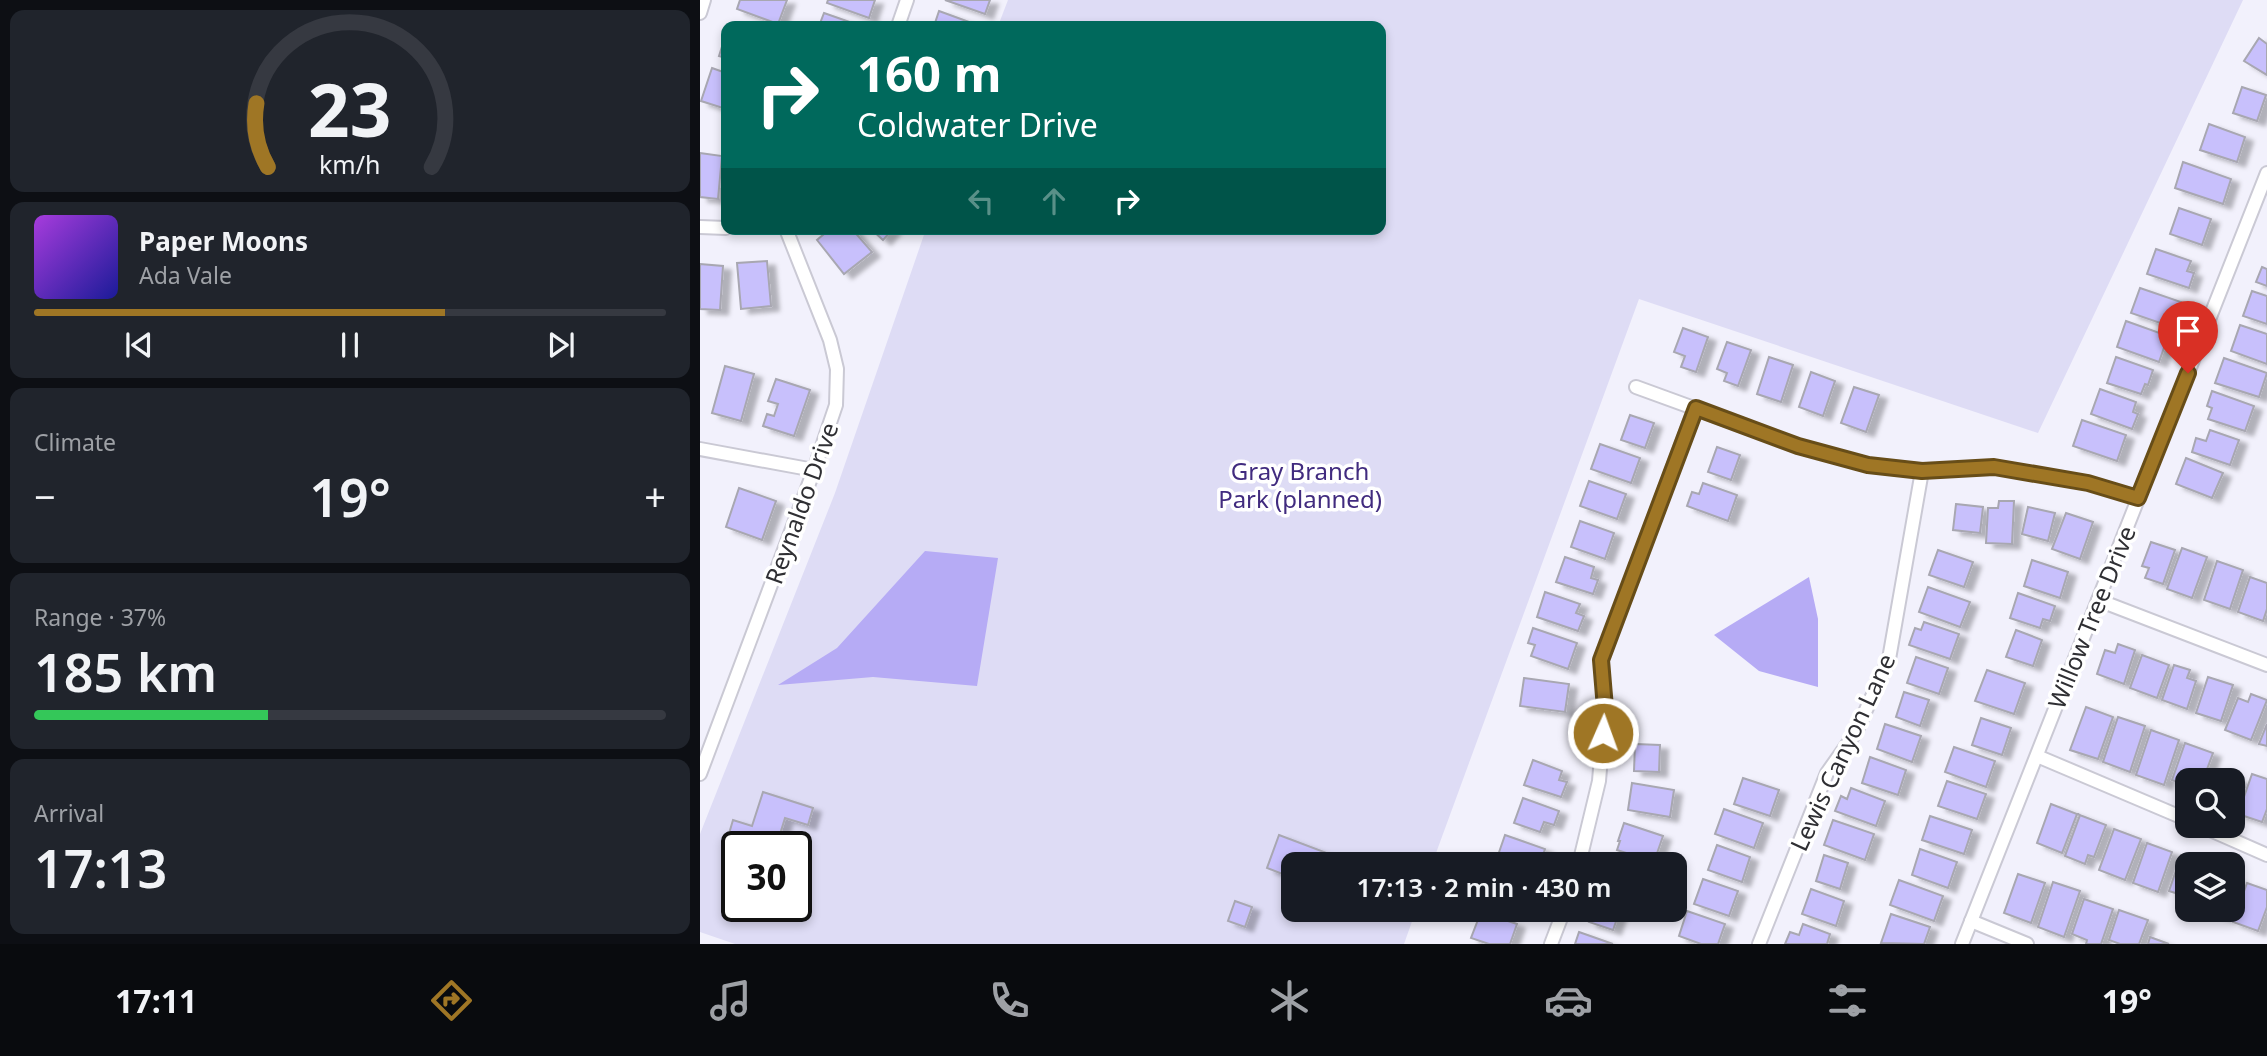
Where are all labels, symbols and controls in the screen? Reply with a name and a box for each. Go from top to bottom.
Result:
text: 160 m [857,40,1002,106]
icon: right [742,49,833,140]
text: 23 [308,59,392,158]
text: Coldwater Drive [857,103,1098,146]
text: km/h [319,147,381,181]
icon: left [962,182,1000,220]
icon: ahead [1035,182,1073,220]
icon: right [1108,182,1146,220]
text: Paper Moons [139,223,308,259]
text: Ada Vale [139,259,232,291]
pin [2158,301,2218,373]
icon: arrive [2169,312,2207,350]
icon: previous [120,326,158,364]
icon: pause [331,326,369,364]
icon: next [542,326,580,364]
street label: Reynaldo Drive [756,418,846,588]
text: Climate [34,426,116,458]
park label: Gray Branch Park (planned) [1218,454,1382,515]
text: 19° [309,461,391,532]
text: − [34,470,56,522]
text: + [644,470,666,522]
street label: Willow Tree Drive [2039,521,2143,713]
text: Range · 37% [34,601,166,633]
text: 185 km [34,636,217,707]
street label: Lewis Canyon Lane [1782,648,1902,856]
position arrow [1566,696,1640,770]
map controls [2175,768,2245,922]
button: search [2175,768,2245,838]
text: Arrival [34,797,104,829]
speed limit sign: 30 [721,831,812,922]
text: 17:13 [34,832,167,903]
button: layers [2175,852,2245,922]
text: 17:13 · 2 min · 430 m [1357,869,1611,905]
icon: directions [427,976,476,1025]
icon: music [706,976,755,1025]
icon: phone [985,976,1034,1025]
icon: climate [1265,976,1314,1025]
icon: car [1544,976,1593,1025]
icon: filters [1823,976,1872,1025]
text: 17:11 [115,979,197,1022]
text: 19° [2102,979,2152,1022]

